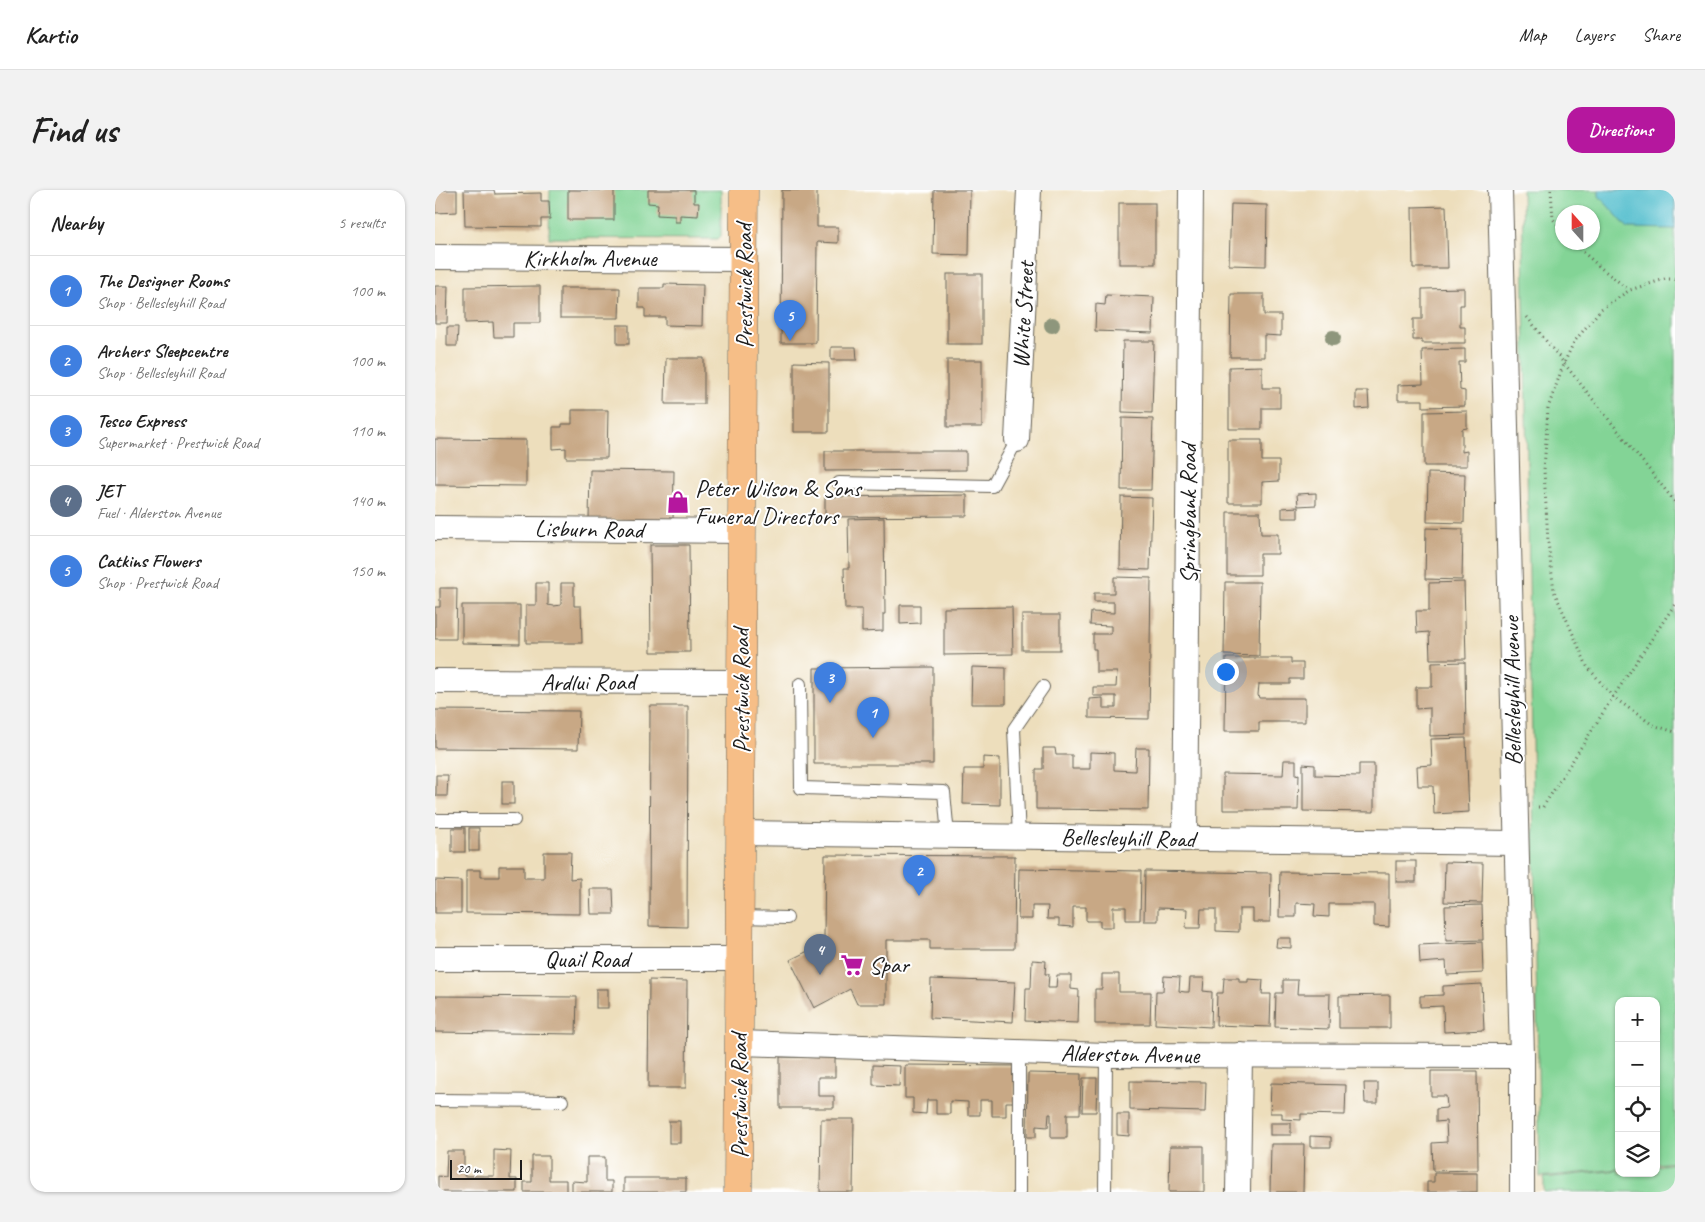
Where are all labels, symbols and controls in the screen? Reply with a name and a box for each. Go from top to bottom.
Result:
text: Kartio [25,20,77,50]
text: Map [1519,24,1547,46]
text: Layers [1575,24,1614,46]
text: Share [1642,24,1680,46]
button: Directions [1567,107,1675,153]
text: Find us [30,108,117,153]
north arrow [1555,205,1600,250]
text: Nearby [50,210,103,236]
text: 5 results [338,213,385,233]
street label: Prestwick Road [729,220,759,348]
street label: Kirkholm Avenue [523,243,659,273]
street label: White Street [1005,259,1041,369]
text: The Designer Rooms [97,269,229,293]
text: 1 [62,281,70,301]
text: 100 m [351,281,385,301]
text: Shop · Bellesleyhill Road [97,293,225,313]
pin: 5 [774,300,806,341]
text: Archers Sleepcentre [97,339,227,363]
text: 2 [62,351,70,371]
text: 100 m [351,351,385,371]
text: Shop · Bellesleyhill Road [97,363,225,383]
text: Tesco Express [97,409,186,433]
text: 3 [62,421,70,441]
text: 110 m [351,421,385,441]
text: Supermarket · Prestwick Road [97,433,259,453]
street label: Springbank Road [1173,441,1203,584]
place label: Peter Wilson & Sons Funeral Directors [695,473,863,531]
text: JET [97,479,122,503]
shop icon: Peter Wilson & Sons Funeral Directors [665,489,691,515]
text: 4 [62,491,70,511]
text: 140 m [351,491,385,511]
text: Fuel · Alderston Avenue [97,503,221,523]
street label: Lisburn Road [534,513,647,545]
text: Catkins Flowers [97,549,200,573]
text: 5 [63,561,69,581]
text: 150 m [351,561,385,581]
text: Shop · Prestwick Road [97,573,218,593]
street label: Bellesleyhill Avenue [1496,614,1528,766]
street label: Prestwick Road [726,625,756,753]
your location [1213,659,1239,685]
pin: 3 [814,662,846,703]
street label: Ardlui Road [541,667,639,697]
pin: 1 [857,697,889,738]
street label: Bellesleyhill Road [1061,822,1199,854]
pin: 2 [903,855,935,896]
pin: 4 [804,934,836,975]
street label: Quail Road [545,944,633,974]
place label: Spar [869,950,911,980]
supermarket icon: Spar [839,952,865,978]
map controls [1615,997,1660,1177]
button: + [1615,997,1660,1042]
street label: Prestwick Road [724,1030,754,1158]
street label: Alderston Avenue [1061,1038,1202,1070]
button: − [1615,1042,1660,1087]
button: locate [1615,1087,1660,1132]
button: layers [1615,1132,1660,1177]
scale bar [450,1157,523,1180]
text: 20 m [457,1160,481,1177]

